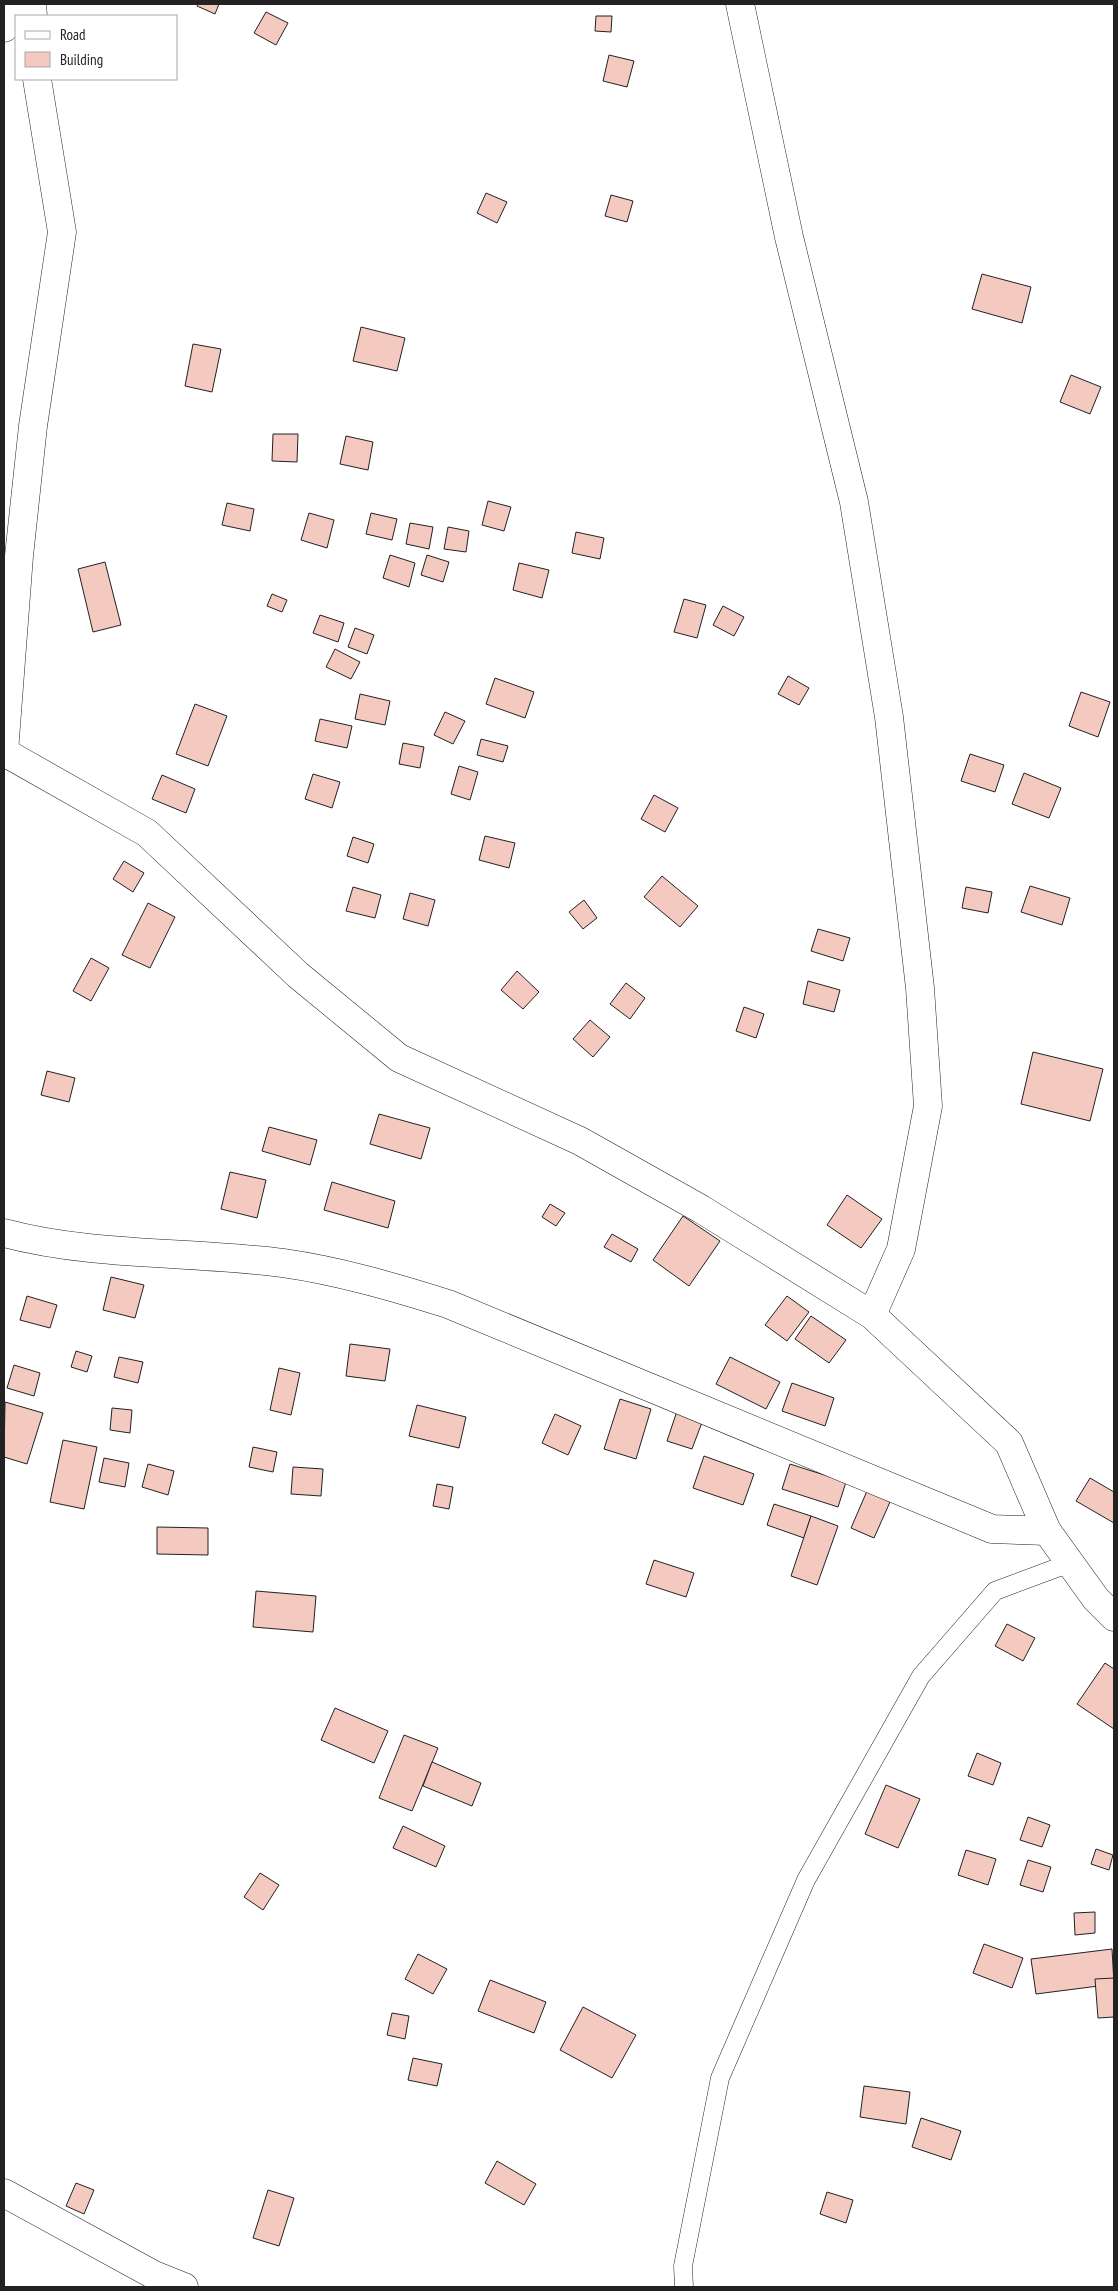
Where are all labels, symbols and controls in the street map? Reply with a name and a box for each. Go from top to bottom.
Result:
legend [15,15,178,80]
text: Road [60,25,86,44]
text: Building [60,50,103,69]

